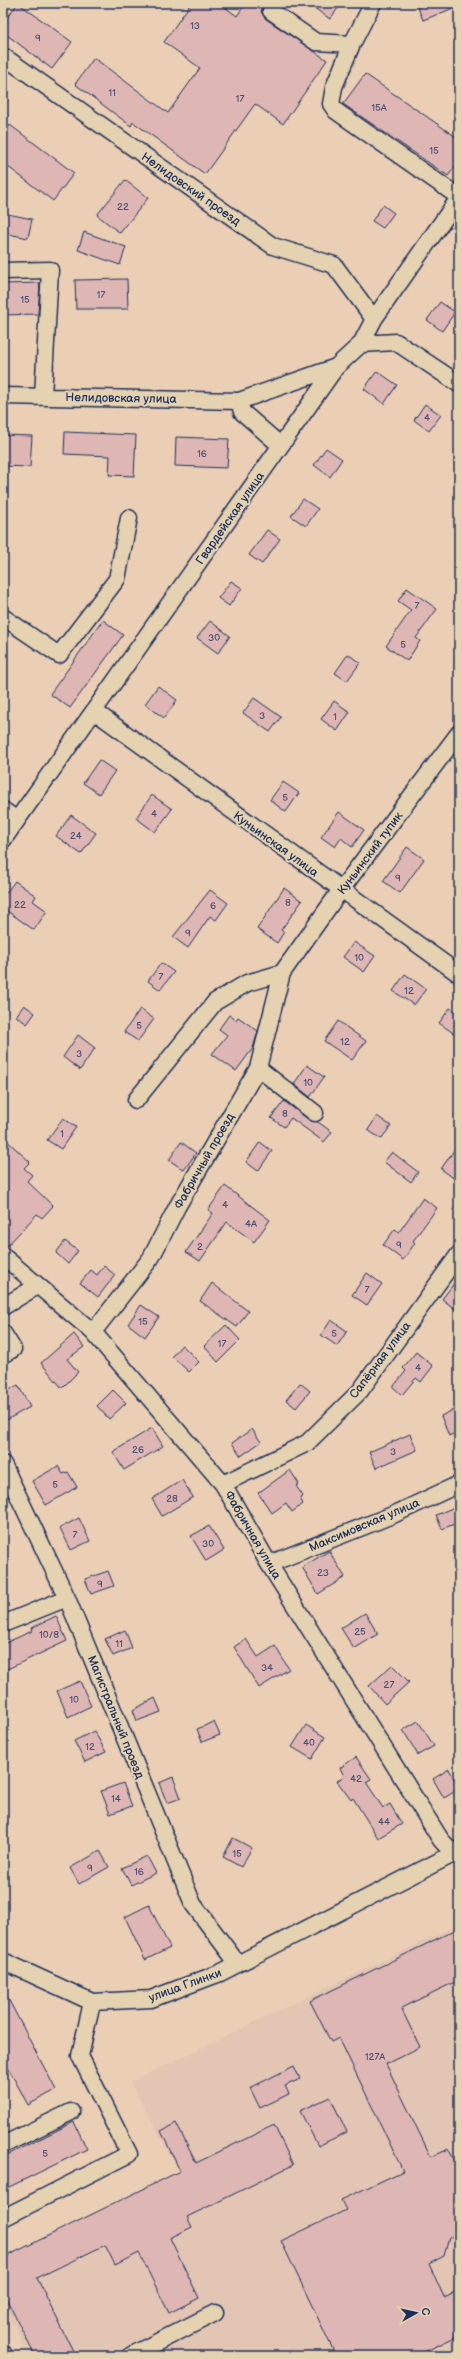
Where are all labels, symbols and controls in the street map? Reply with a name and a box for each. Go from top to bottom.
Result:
house number: 13 [190,20,200,32]
house number: 9 [35,32,41,44]
house number: 11 [108,87,116,99]
house number: 17 [236,93,244,105]
house number: 15А [371,102,388,114]
house number: 15 [429,145,439,157]
street label: Нелидовский проезд [138,150,244,230]
house number: 22 [117,201,129,213]
house number: 17 [97,289,105,301]
house number: 15 [20,294,30,306]
street label: Нелидовская улица [65,390,177,407]
house number: 4 [424,412,430,424]
house number: 16 [197,448,207,460]
street label: Гвардейская улица [193,469,268,567]
house number: 7 [415,600,420,612]
house number: 30 [208,632,220,644]
house number: 5 [400,639,406,651]
house number: 3 [259,710,265,722]
house number: 1 [333,711,337,723]
house number: 5 [282,792,288,804]
house number: 4 [151,808,157,820]
street label: Куньинская улица [230,808,321,880]
street label: Куньинский тупик [334,808,407,898]
house number: 24 [70,830,82,842]
house number: 9 [395,872,401,884]
house number: 8 [285,897,291,909]
house number: 22 [14,899,26,911]
house number: 6 [210,900,216,912]
house number: 9 [185,927,191,939]
house number: 10 [354,952,364,964]
house number: 7 [159,971,164,983]
house number: 12 [404,985,414,997]
house number: 5 [136,1020,142,1032]
house number: 12 [340,1036,350,1048]
house number: 3 [76,1048,82,1060]
house number: 10 [303,1077,313,1089]
house number: 8 [282,1108,288,1120]
street label: Фабричный проезд [171,1110,238,1212]
house number: 1 [60,1128,64,1140]
house number: 4 [222,1199,228,1211]
house number: 4А [245,1218,258,1230]
house number: 9 [396,1239,402,1251]
house number: 2 [197,1241,203,1253]
house number: 7 [365,1284,370,1296]
house number: 15 [138,1316,148,1328]
street label: Сапёрная улица [347,1319,414,1402]
house number: 5 [331,1328,337,1340]
house number: 17 [218,1338,226,1350]
house number: 4 [415,1362,421,1374]
house number: 26 [132,1444,144,1456]
house number: 3 [390,1446,396,1458]
house number: 5 [52,1479,58,1491]
street label: Фабричная улица [221,1488,284,1582]
house number: 28 [166,1493,178,1505]
street label: Максимовская улица [307,1495,422,1556]
house number: 7 [73,1529,78,1541]
house number: 30 [202,1538,214,1550]
house number: 23 [317,1567,329,1579]
house number: 9 [97,1578,103,1590]
house number: 25 [354,1626,366,1638]
house number: 10/8 [39,1629,59,1641]
house number: 11 [115,1638,123,1650]
street label: Магистральный проезд [84,1653,147,1782]
house number: 34 [261,1662,273,1674]
house number: 27 [384,1679,394,1691]
house number: 10 [69,1694,79,1706]
house number: 40 [303,1737,315,1749]
house number: 12 [85,1741,95,1753]
house number: 42 [350,1773,362,1785]
house number: 14 [111,1793,121,1805]
house number: 44 [378,1816,390,1828]
house number: 15 [232,1848,242,1860]
house number: 9 [87,1862,93,1874]
house number: 16 [134,1866,144,1878]
street label: улица Глинки [147,1965,224,2006]
house number: 127А [365,2051,386,2063]
house number: 5 [42,2148,48,2160]
north arrow [396,2293,436,2333]
text: С [418,2307,432,2317]

